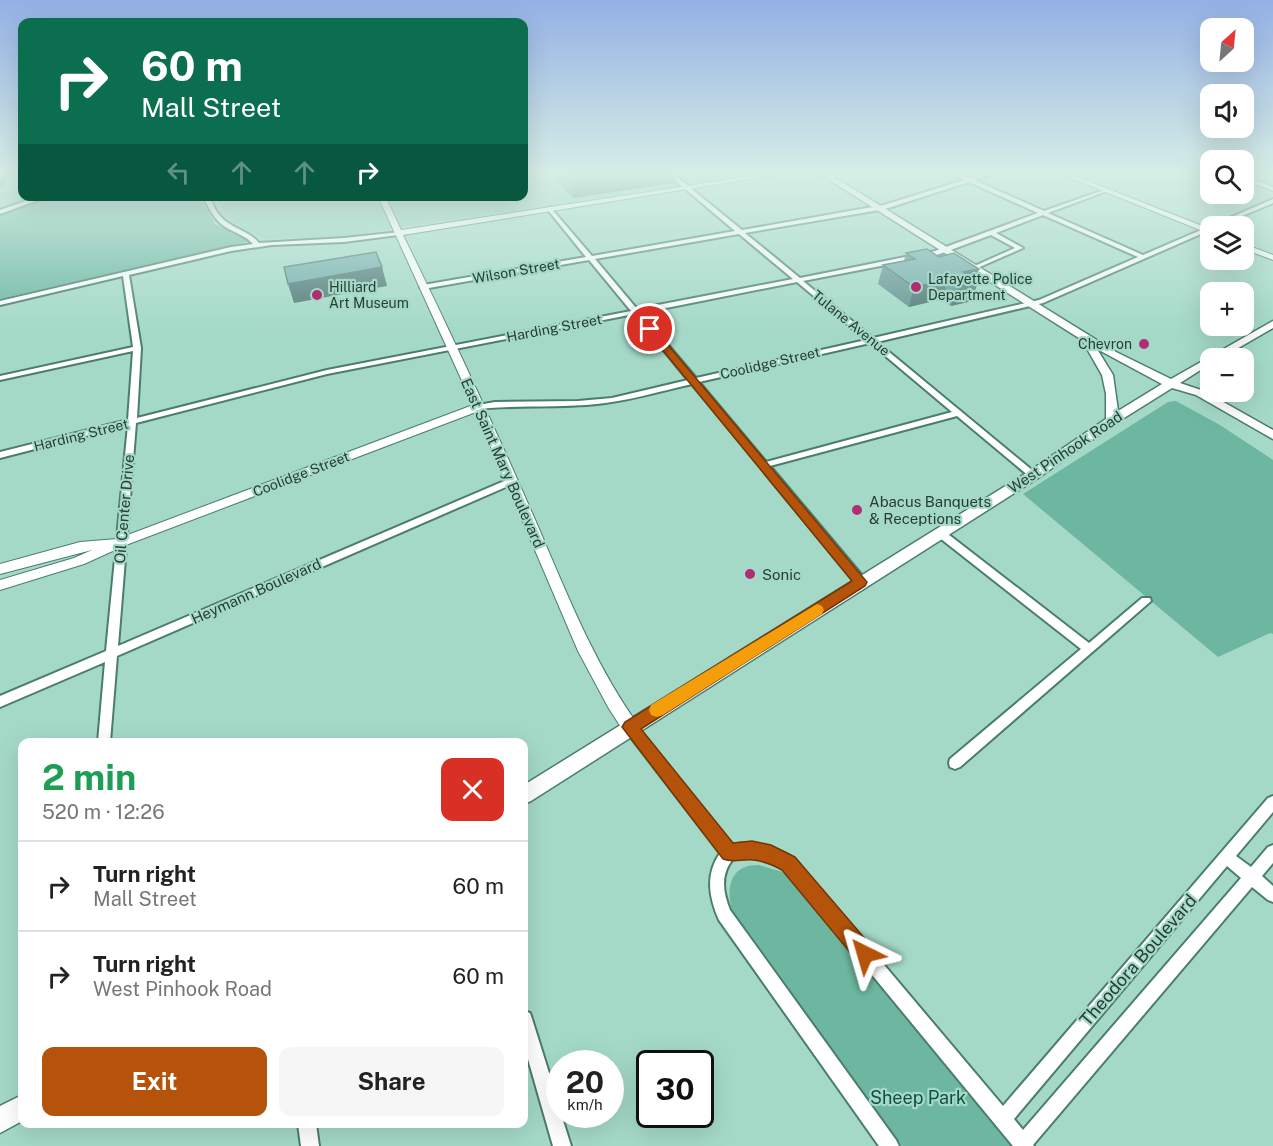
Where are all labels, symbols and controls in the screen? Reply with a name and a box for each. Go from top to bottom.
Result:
north arrow [1200,18,1254,72]
map controls [1200,18,1254,402]
text: 60 m [141,41,243,90]
icon: right [42,42,120,120]
button: sound [1200,84,1254,138]
text: Mall Street [141,91,281,123]
button: search [1200,150,1254,204]
icon: left [162,156,195,189]
icon: ahead [225,156,258,189]
icon: ahead [288,156,321,189]
icon: right [351,156,384,189]
button: layers [1200,216,1254,270]
street label: Wilson Street [471,255,561,287]
place label: Lafayette Police Department [928,271,1033,303]
place label: Hilliard Art Museum [329,279,409,311]
marker: Lafayette Police Department [909,280,923,294]
button: + [1200,282,1254,336]
street label: Tulane Avenue [809,287,893,359]
marker: Hilliard Art Museum [310,288,324,302]
pin [624,303,675,354]
street label: Harding Street [505,311,603,345]
icon: arrive [633,312,666,345]
place label: Chevron [1078,336,1132,352]
marker: Chevron [1137,337,1151,351]
street label: Coolidge Street [718,344,822,382]
button: − [1200,348,1254,402]
street label: East Saint Mary Boulevard [458,376,548,550]
street label: West Pinhook Road [1005,407,1125,497]
street label: Harding Street [32,416,130,454]
street label: Coolidge Street [250,448,352,500]
street label: Oil Center Drive [111,454,137,564]
place label: Abacus Banquets & Receptions [869,493,991,527]
marker: Abacus Banquets & Receptions [850,503,864,517]
street label: Heymann Boulevard [188,555,324,627]
place label: Sonic [762,566,801,583]
marker: Sonic [743,567,757,581]
text: 2 min [42,756,136,798]
button: close [441,758,504,821]
text: 520 m · 12:26 [42,800,165,824]
text: Turn right [93,861,196,887]
icon: right [42,870,75,903]
text: 60 m [453,873,504,899]
text: Mall Street [93,887,197,911]
street label: Theodora Boulevard [1075,890,1201,1030]
position arrow [833,922,897,986]
text: Turn right [93,951,196,977]
icon: right [42,960,75,993]
text: 60 m [453,963,504,989]
text: West Pinhook Road [93,977,272,1001]
button: Exit [42,1047,267,1116]
button: Share [279,1047,504,1116]
speed limit sign: 30 [636,1050,714,1128]
text: 20 [566,1064,604,1100]
park label: Sheep Park [870,1087,966,1108]
text: km/h [567,1096,603,1113]

